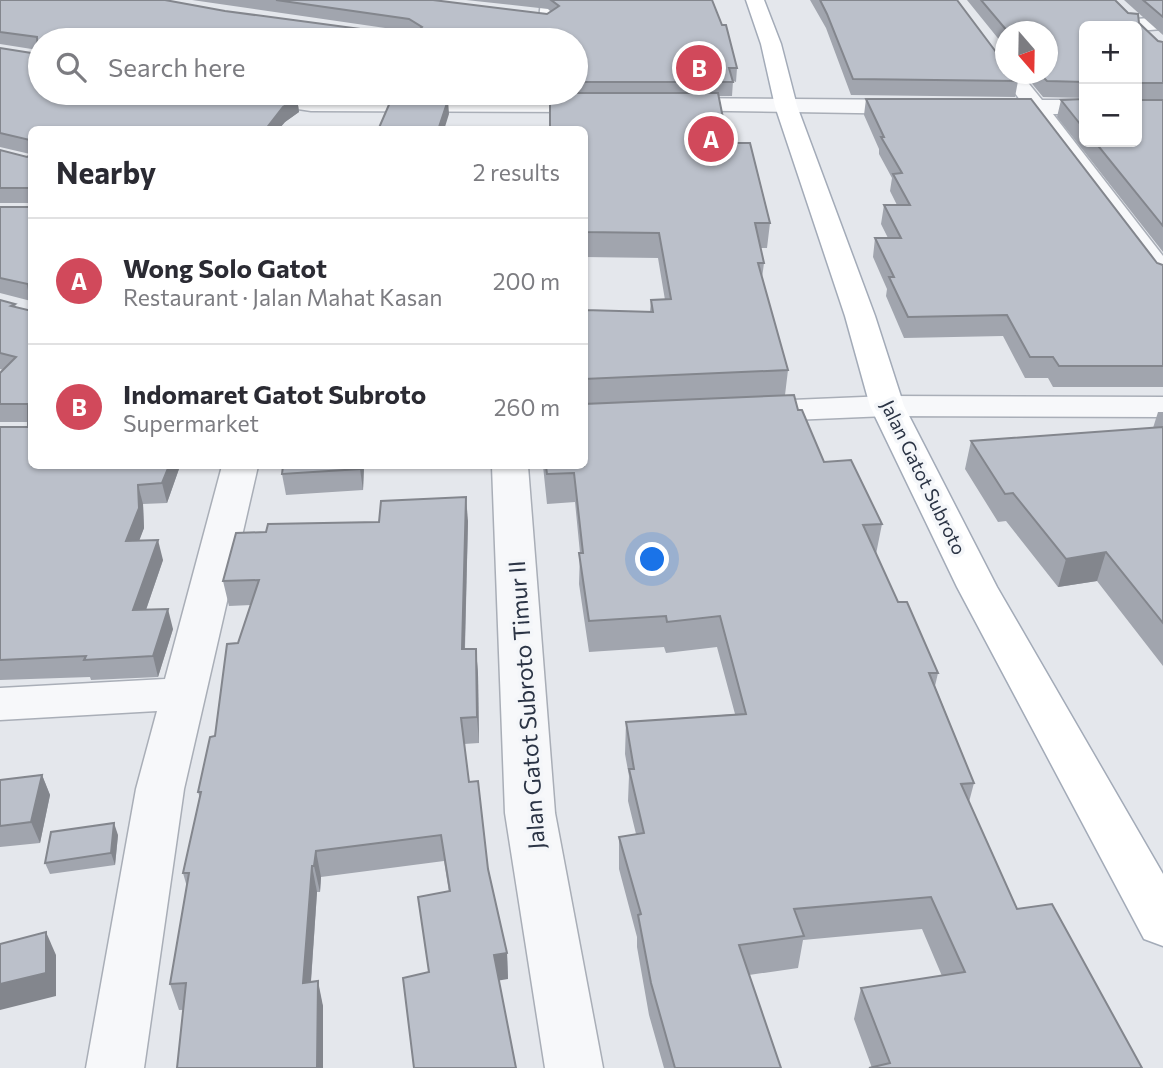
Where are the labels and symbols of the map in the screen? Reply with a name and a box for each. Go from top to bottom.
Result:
north arrow [995,21,1058,84]
pin: B [676,42,722,94]
pin: A [688,113,734,165]
street label: Jalan Gatot Subroto [877,396,971,558]
your location [635,542,669,576]
street label: Jalan Gatot Subroto Timur II [502,560,550,850]

